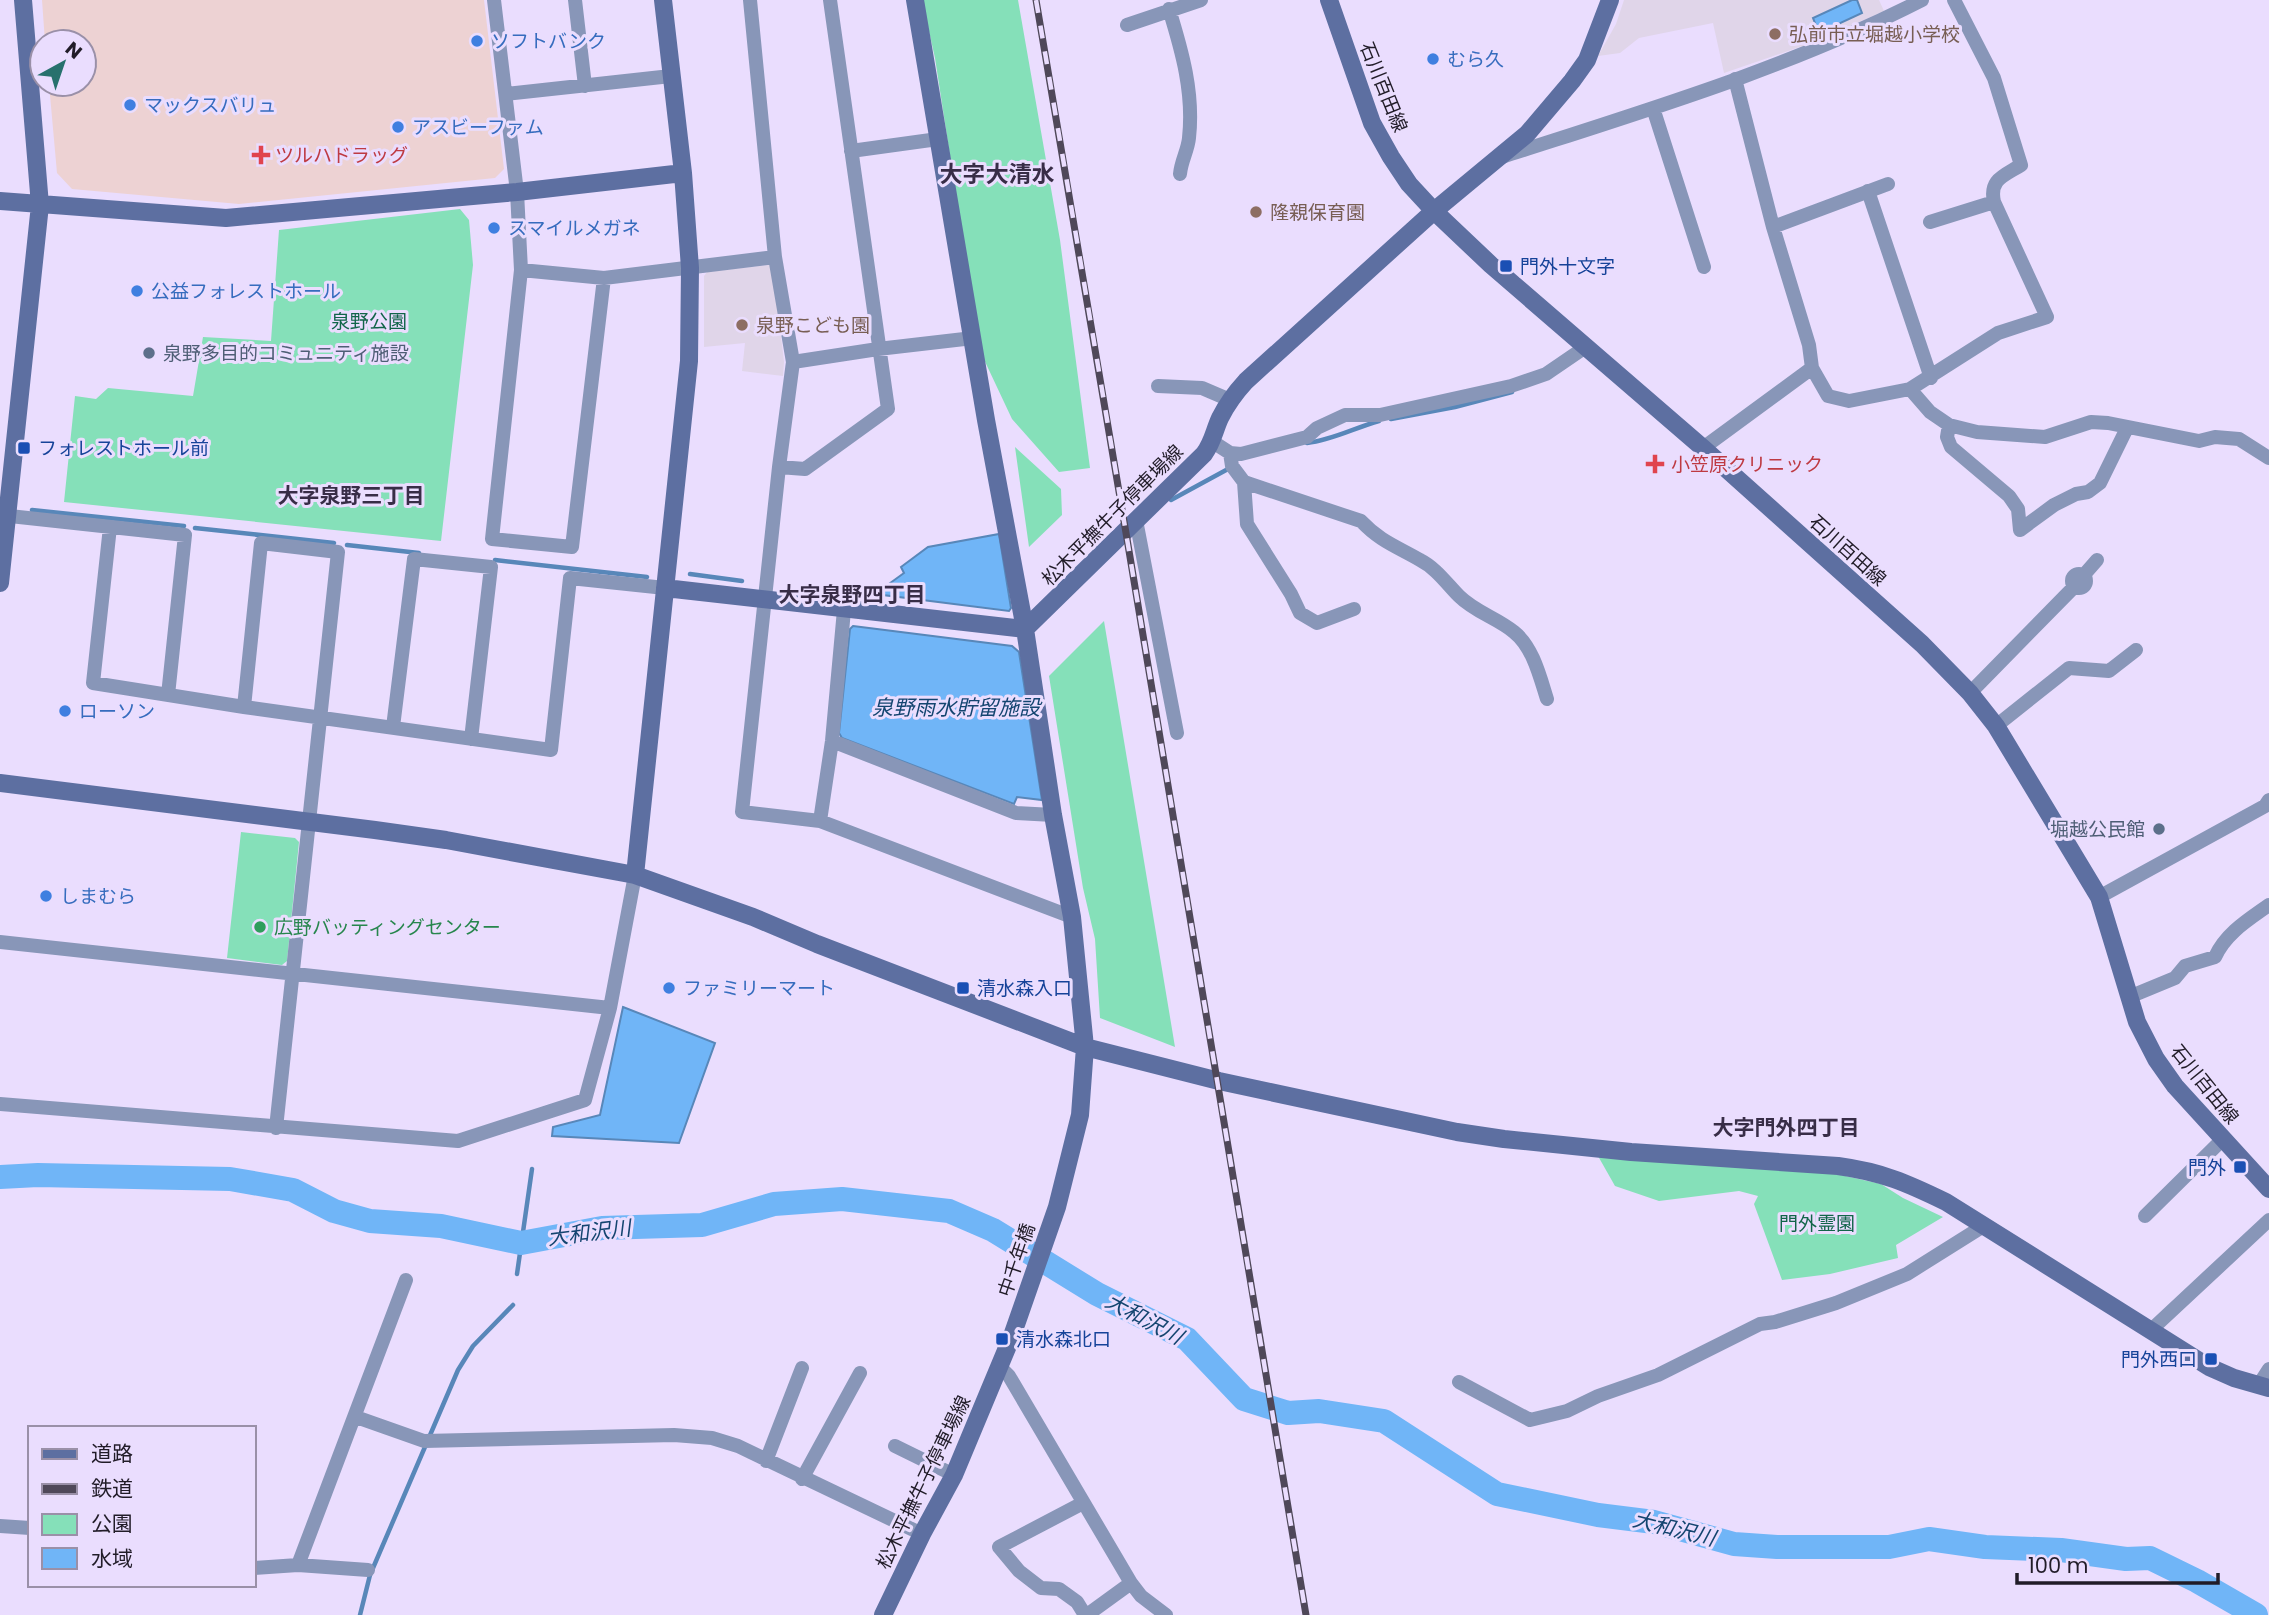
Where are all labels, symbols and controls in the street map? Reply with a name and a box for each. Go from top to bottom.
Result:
place label: 弘前市立堀越小学校 [1789,21,1960,48]
marker: 弘前市立堀越小学校 [1767,26,1783,42]
north arrow [28,28,98,98]
place label: ソフトバンク [491,28,606,55]
marker: ソフトバンク [469,33,485,49]
text: N [59,35,88,65]
street label: 石川百田線 [1353,38,1414,136]
place label: むら久 [1447,46,1504,73]
marker: むら久 [1425,51,1441,67]
place label: マックスバリュ [144,92,276,119]
marker: マックスバリュ [122,97,138,113]
place label: アスビーファム [412,114,544,141]
marker: アスビーファム [390,119,406,135]
place label: ツルハドラッグ [275,142,408,169]
marker: ツルハドラッグ [253,147,269,163]
district label: 大字大清水 [940,158,1055,190]
place label: 隆親保育園 [1270,199,1365,226]
marker: 隆親保育園 [1248,204,1264,220]
place label: スマイルメガネ [508,215,640,242]
marker: スマイルメガネ [486,220,502,236]
place label: 門外十文字 [1520,253,1615,280]
marker: 門外十文字 [1498,258,1514,274]
place label: 公益フォレストホール [151,278,341,305]
marker: 公益フォレストホール [129,283,145,299]
park label: 泉野公園 [331,308,407,335]
place label: 泉野こども園 [756,312,870,339]
marker: 泉野こども園 [734,317,750,333]
place label: 泉野多目的コミュニティ施設 [163,340,409,367]
marker: 泉野多目的コミュニティ施設 [141,345,157,361]
place label: フォレストホール前 [38,435,209,462]
street label: 松木平撫牛子停車場線 [1036,439,1189,592]
marker: フォレストホール前 [16,440,32,456]
place label: 小笠原クリニック [1671,451,1823,478]
marker: 小笠原クリニック [1645,454,1665,474]
district label: 大字泉野三丁目 [278,481,425,510]
street label: 石川百田線 [1803,509,1892,592]
district label: 大字泉野四丁目 [779,580,926,609]
water label: 泉野雨水貯留施設 [872,693,1043,722]
place label: ローソン [79,698,155,725]
marker: ローソン [57,703,73,719]
place label: 堀越公民館 [2050,816,2145,843]
marker: 堀越公民館 [2151,821,2167,837]
place label: しまむら [60,883,136,910]
marker: しまむら [38,888,54,904]
place label: 広野バッティングセンター [274,914,501,941]
marker: 広野バッティングセンター [252,919,268,935]
place label: ファミリーマート [683,975,835,1002]
place label: 清水森入口 [977,975,1072,1002]
marker: ファミリーマート [661,980,677,996]
marker: 清水森入口 [955,980,971,996]
street label: 石川百田線 [2164,1039,2245,1130]
district label: 大字門外四丁目 [1713,1113,1860,1142]
place label: 門外 [2188,1154,2226,1181]
marker: 門外 [2232,1159,2248,1175]
park label: 門外霊園 [1779,1210,1855,1237]
water label: 大和沢川 [545,1213,634,1252]
street label: 中千年橋 [991,1220,1042,1300]
water label: 大和沢川 [1100,1286,1190,1352]
place label: 清水森北口 [1016,1326,1111,1353]
marker: 清水森北口 [994,1331,1010,1347]
place label: 門外西口 [2121,1346,2197,1373]
marker: 門外西口 [2203,1351,2219,1367]
street label: 松木平撫牛子停車場線 [870,1391,977,1574]
legend [28,1426,256,1587]
text: 道路 [91,1439,133,1468]
text: 鉄道 [91,1474,133,1503]
water label: 大和沢川 [1630,1504,1720,1553]
text: 公園 [91,1509,133,1538]
scale bar [2017,1542,2218,1586]
text: 水域 [91,1544,133,1573]
text: 100 m [2028,1551,2088,1580]

